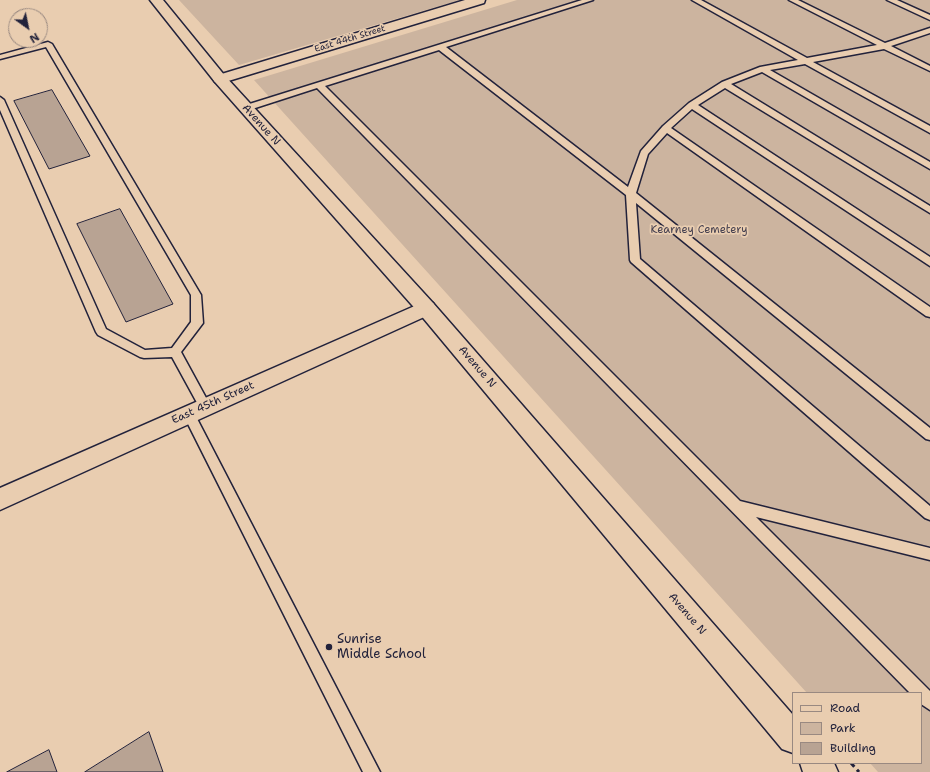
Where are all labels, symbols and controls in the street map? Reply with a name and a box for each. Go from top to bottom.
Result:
north arrow [8,8,48,48]
street label: East 44th Street [313,23,387,55]
text: N [27,29,42,46]
street label: Avenue N [239,102,283,148]
park label: Kearney Cemetery [650,223,748,237]
street label: Avenue N [455,343,499,391]
street label: East 45th Street [170,379,256,427]
street label: Avenue N [665,590,709,638]
place label: Sunrise Middle School [337,632,426,663]
marker: Sunrise Middle School [324,642,334,652]
legend [792,692,922,764]
text: Road [830,700,860,716]
text: Park [830,720,856,736]
text: Building [830,740,876,756]

